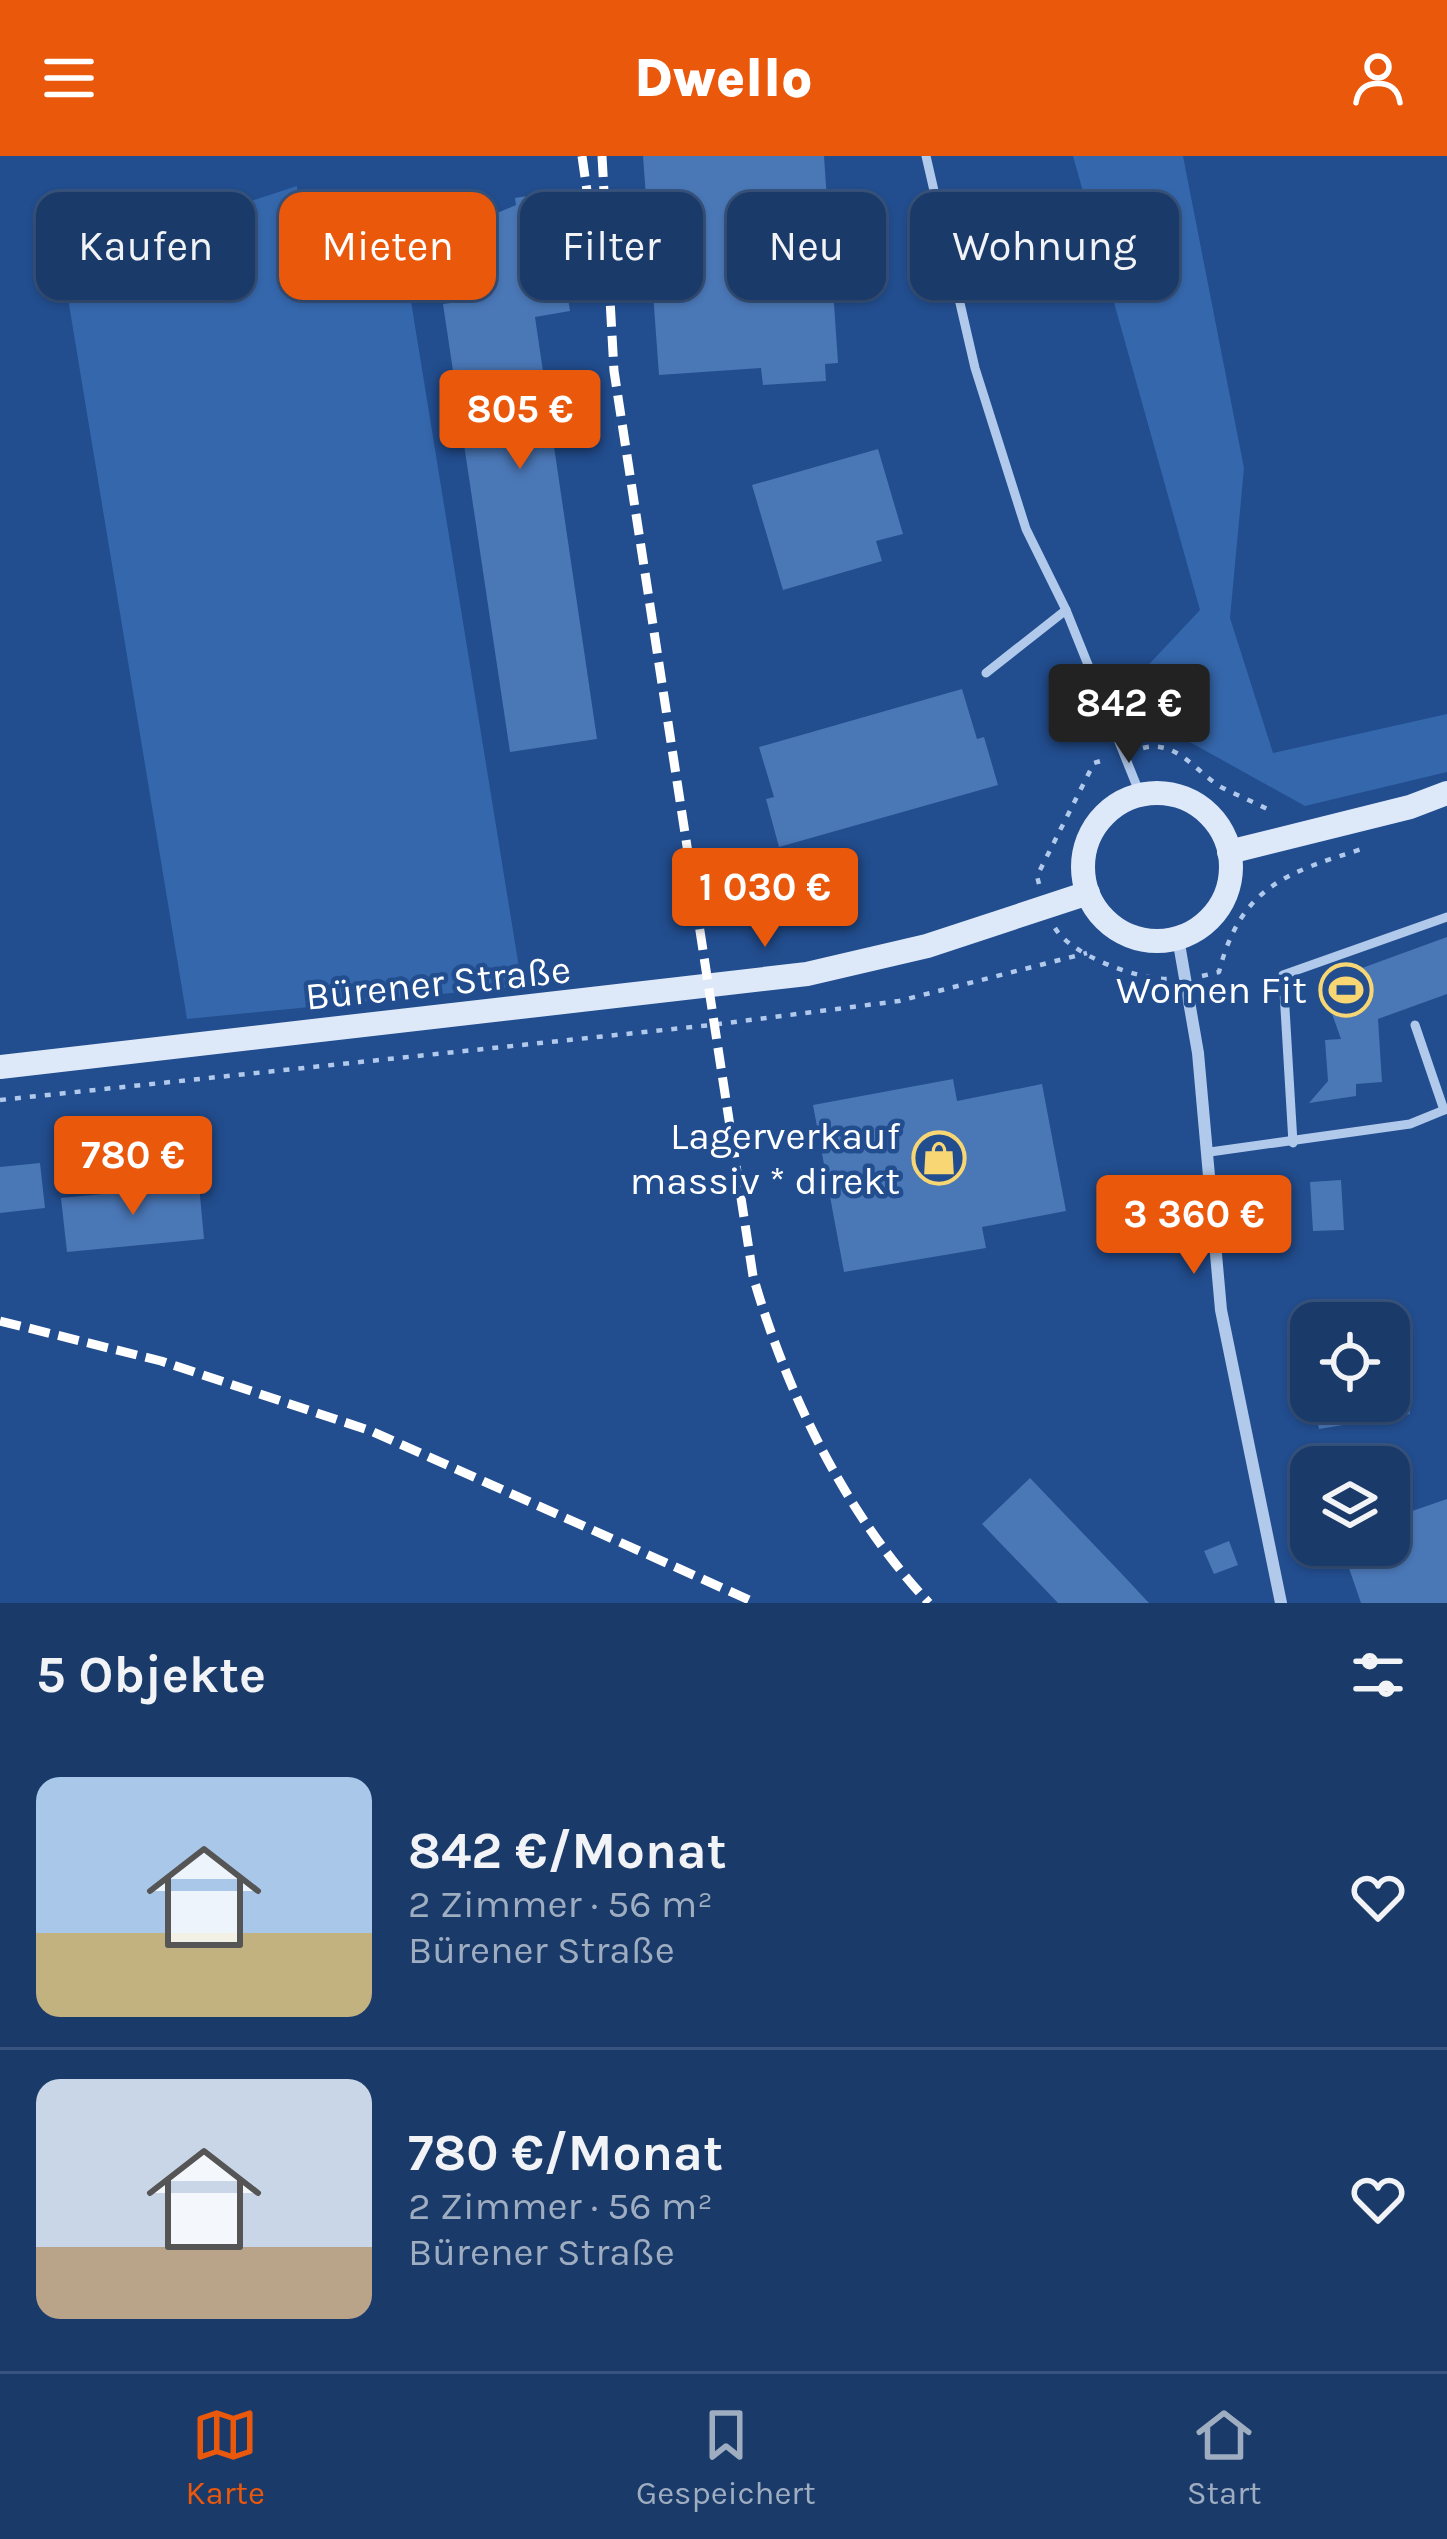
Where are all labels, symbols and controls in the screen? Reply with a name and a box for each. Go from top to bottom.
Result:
icon: menu [36,45,102,111]
icon: person [1345,45,1411,111]
text: Dwello [634,46,813,110]
chip: Kaufen [36,192,255,300]
chip: Mieten [279,192,496,300]
chip: Filter [520,192,703,300]
chip: Neu [727,192,886,300]
chip: Wohnung [910,192,1179,300]
pin: 805 € [436,370,604,472]
text: 805 € [466,386,574,432]
pin: 842 € [1045,664,1213,766]
text: 842 € [1076,680,1182,726]
pin: 1 030 € [654,848,876,950]
text: 1 030 € [699,864,831,910]
street label: Bürener Straße [303,946,573,1020]
sports icon: Women Fit [1318,962,1374,1018]
place label: Women Fit [1116,967,1307,1013]
place label: Lagerverkauf massiv * direkt [630,1113,901,1204]
pin: 780 € [49,1116,217,1218]
shop icon: Lagerverkauf massiv * direkt [911,1130,967,1186]
text: 780 € [81,1132,185,1178]
pin: 3 360 € [1083,1175,1305,1277]
text: 3 360 € [1123,1191,1265,1237]
map controls [1290,1302,1410,1566]
button: locate [1290,1302,1410,1422]
button: layers [1290,1446,1410,1566]
icon: filters [1345,1642,1411,1708]
text: 5 Objekte [36,1645,266,1705]
text: 842 €/Monat [408,1821,727,1881]
icon: home [132,1825,276,1969]
icon: heart [1345,1864,1411,1930]
text: 2 Zimmer · 56 m² [408,1881,713,1927]
text: Bürener Straße [408,1927,675,1973]
text: 780 €/Monat [408,2123,723,2183]
icon: home [132,2127,276,2271]
icon: heart [1345,2166,1411,2232]
text: 2 Zimmer · 56 m² [408,2183,713,2229]
text: Bürener Straße [408,2229,675,2275]
tab: Karte [185,2402,265,2512]
tab: Gespeichert [636,2402,816,2512]
tab: Start [1187,2402,1262,2512]

